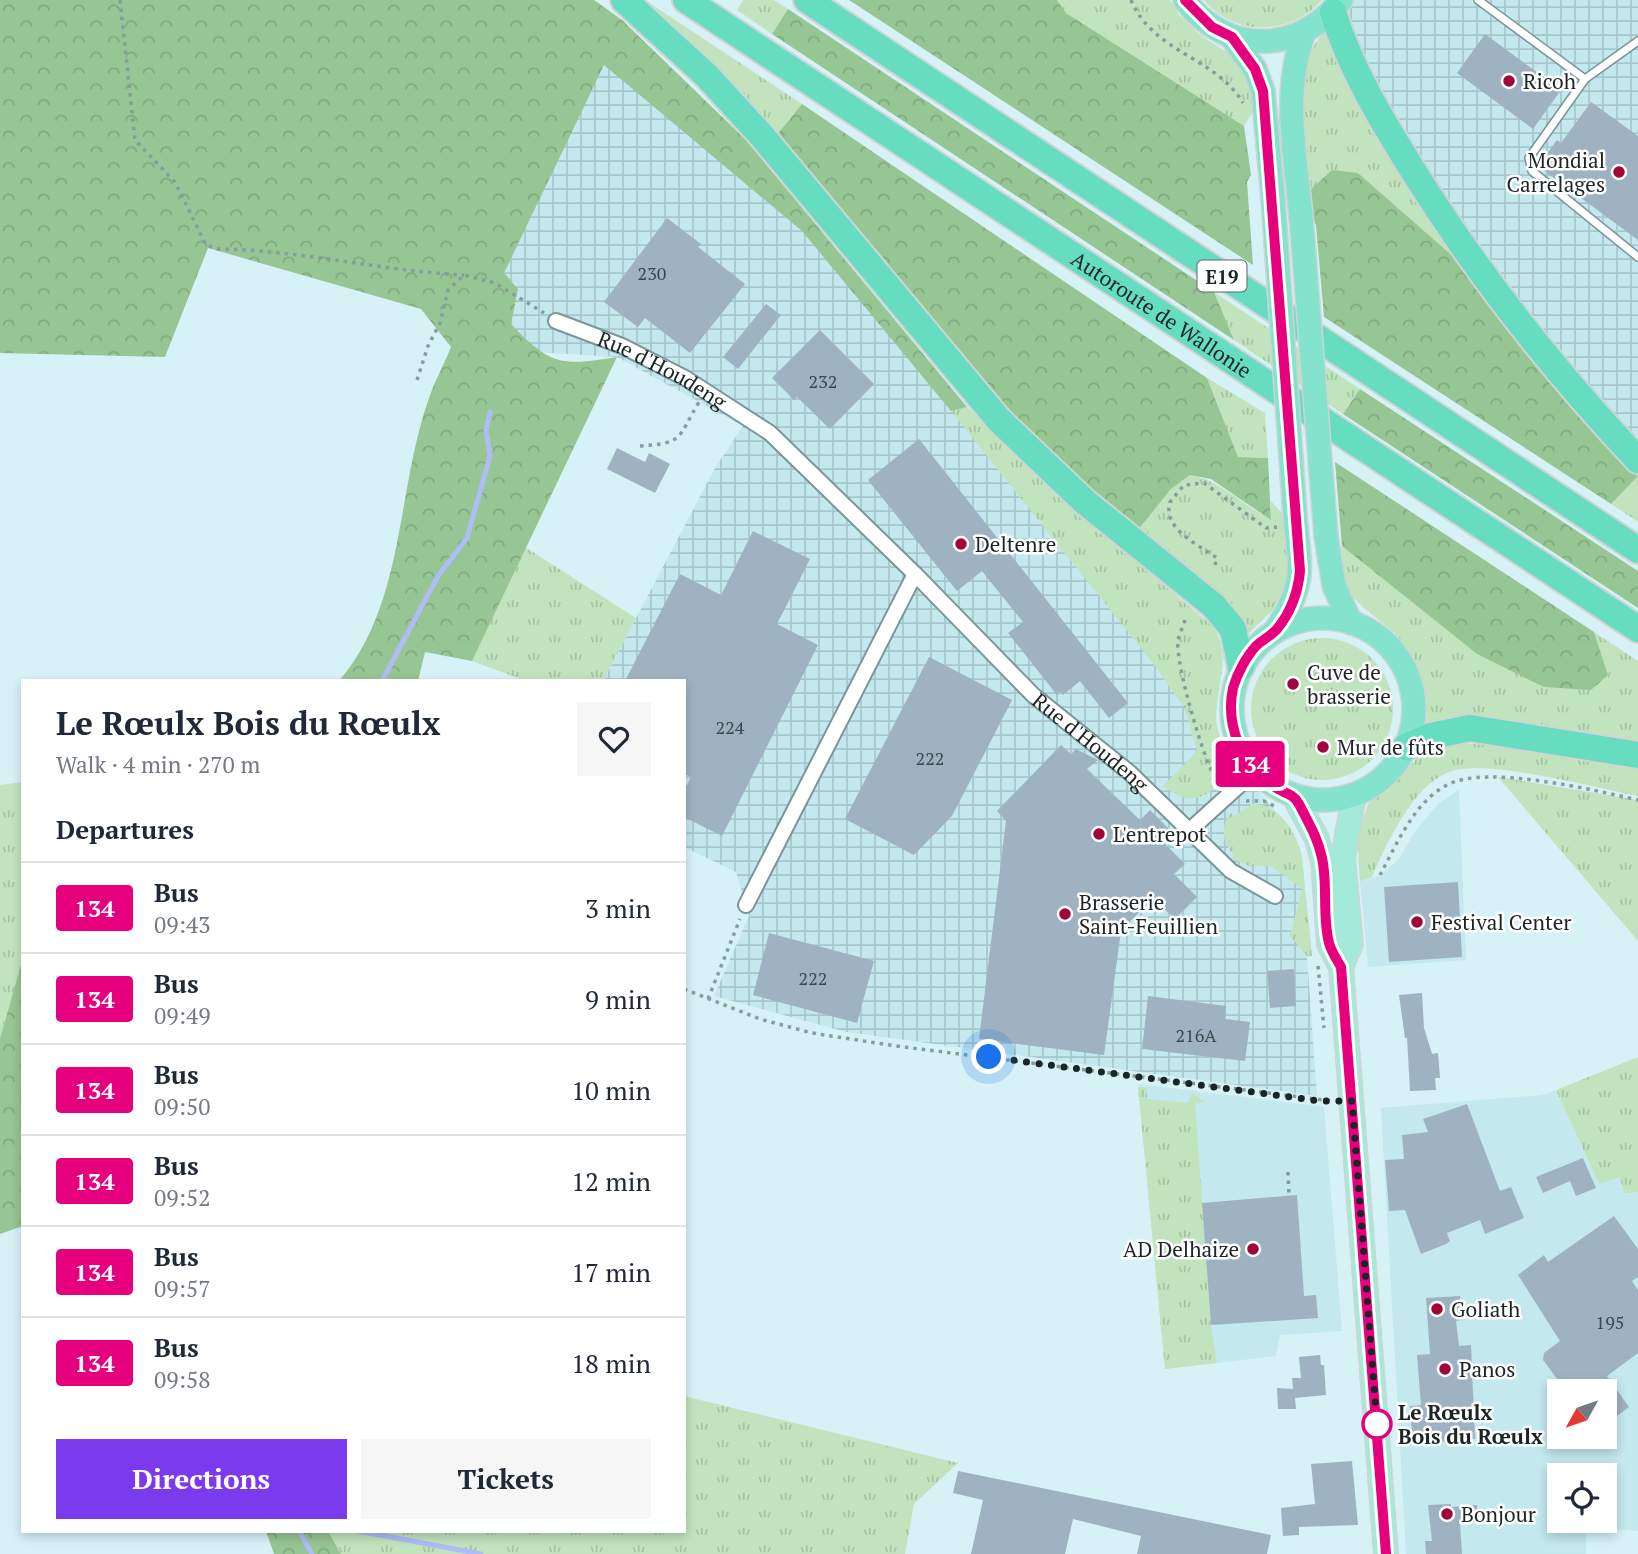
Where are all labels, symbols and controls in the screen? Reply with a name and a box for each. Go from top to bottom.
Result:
place label: Ricoh [1523,67,1576,95]
marker: Ricoh [1501,73,1517,89]
place label: Mondial Carrelages [1507,146,1605,198]
marker: Mondial Carrelages [1611,164,1627,180]
street label: Autoroute de Wallonie [1066,244,1257,384]
road number: E19 [1198,260,1246,292]
house number: 230 [638,261,666,285]
street label: Rue d'Houdeng [594,324,733,416]
house number: 232 [809,369,837,393]
place label: Deltenre [975,530,1056,558]
marker: Deltenre [953,536,969,552]
place label: Cuve de brasserie [1307,658,1391,710]
marker: Cuve de brasserie [1285,676,1301,692]
street label: Rue d'Houdeng [1027,686,1155,798]
text: Le Rœulx Bois du Rœulx [56,701,440,744]
button: heart [577,702,651,776]
house number: 224 [716,715,745,739]
place label: Mur de fûts [1337,733,1444,761]
marker: Mur de fûts [1315,739,1331,755]
line badge: 134 [1210,741,1290,787]
house number: 222 [916,746,944,770]
text: 134 [1230,748,1270,780]
text: Walk · 4 min · 270 m [56,749,260,780]
text: Departures [56,812,194,846]
place label: L'entrepot [1113,820,1207,848]
marker: L'entrepot [1091,826,1107,842]
text: Bus [154,875,199,909]
place label: Brasserie Saint-Feuillien [1079,888,1218,940]
text: 3 min [585,891,651,925]
text: 134 [74,892,115,924]
marker: Brasserie Saint-Feuillien [1057,906,1073,922]
place label: Festival Center [1431,908,1571,936]
text: 09:43 [154,909,211,940]
marker: Festival Center [1409,914,1425,930]
text: Bus [154,966,199,1000]
house number: 222 [799,966,827,990]
text: 9 min [585,982,651,1016]
text: 134 [74,983,115,1015]
text: 09:49 [154,1000,211,1031]
house number: 216A [1175,1023,1217,1047]
your location [971,1039,1006,1074]
text: Bus [154,1057,199,1091]
text: 10 min [571,1073,651,1107]
text: 134 [74,1074,115,1106]
text: 09:50 [154,1091,211,1122]
text: Bus [154,1148,199,1182]
text: 12 min [571,1164,651,1198]
text: 134 [74,1165,115,1197]
text: 09:52 [154,1182,211,1213]
place label: AD Delhaize [1123,1235,1239,1263]
text: Bus [154,1239,199,1273]
marker: AD Delhaize [1245,1241,1261,1257]
text: 17 min [571,1255,651,1289]
text: 134 [74,1256,115,1288]
text: 09:57 [154,1273,211,1304]
place label: Goliath [1451,1295,1520,1323]
marker: Goliath [1429,1301,1445,1317]
house number: 195 [1596,1310,1624,1334]
text: Bus [154,1330,199,1364]
text: 18 min [571,1346,651,1380]
text: 134 [74,1347,115,1379]
place label: Panos [1459,1355,1515,1383]
marker: Panos [1437,1361,1453,1377]
text: 09:58 [154,1364,211,1395]
north arrow [1547,1379,1617,1449]
map controls [1547,1379,1617,1533]
place label: Le Rœulx Bois du Rœulx [1398,1398,1543,1450]
marker: Le Rœulx Bois du Rœulx [1362,1409,1392,1439]
button: Directions [56,1439,347,1519]
button: Tickets [361,1439,651,1519]
button: locate [1547,1463,1617,1533]
place label: Bonjour [1461,1500,1536,1528]
marker: Bonjour [1439,1506,1455,1522]

